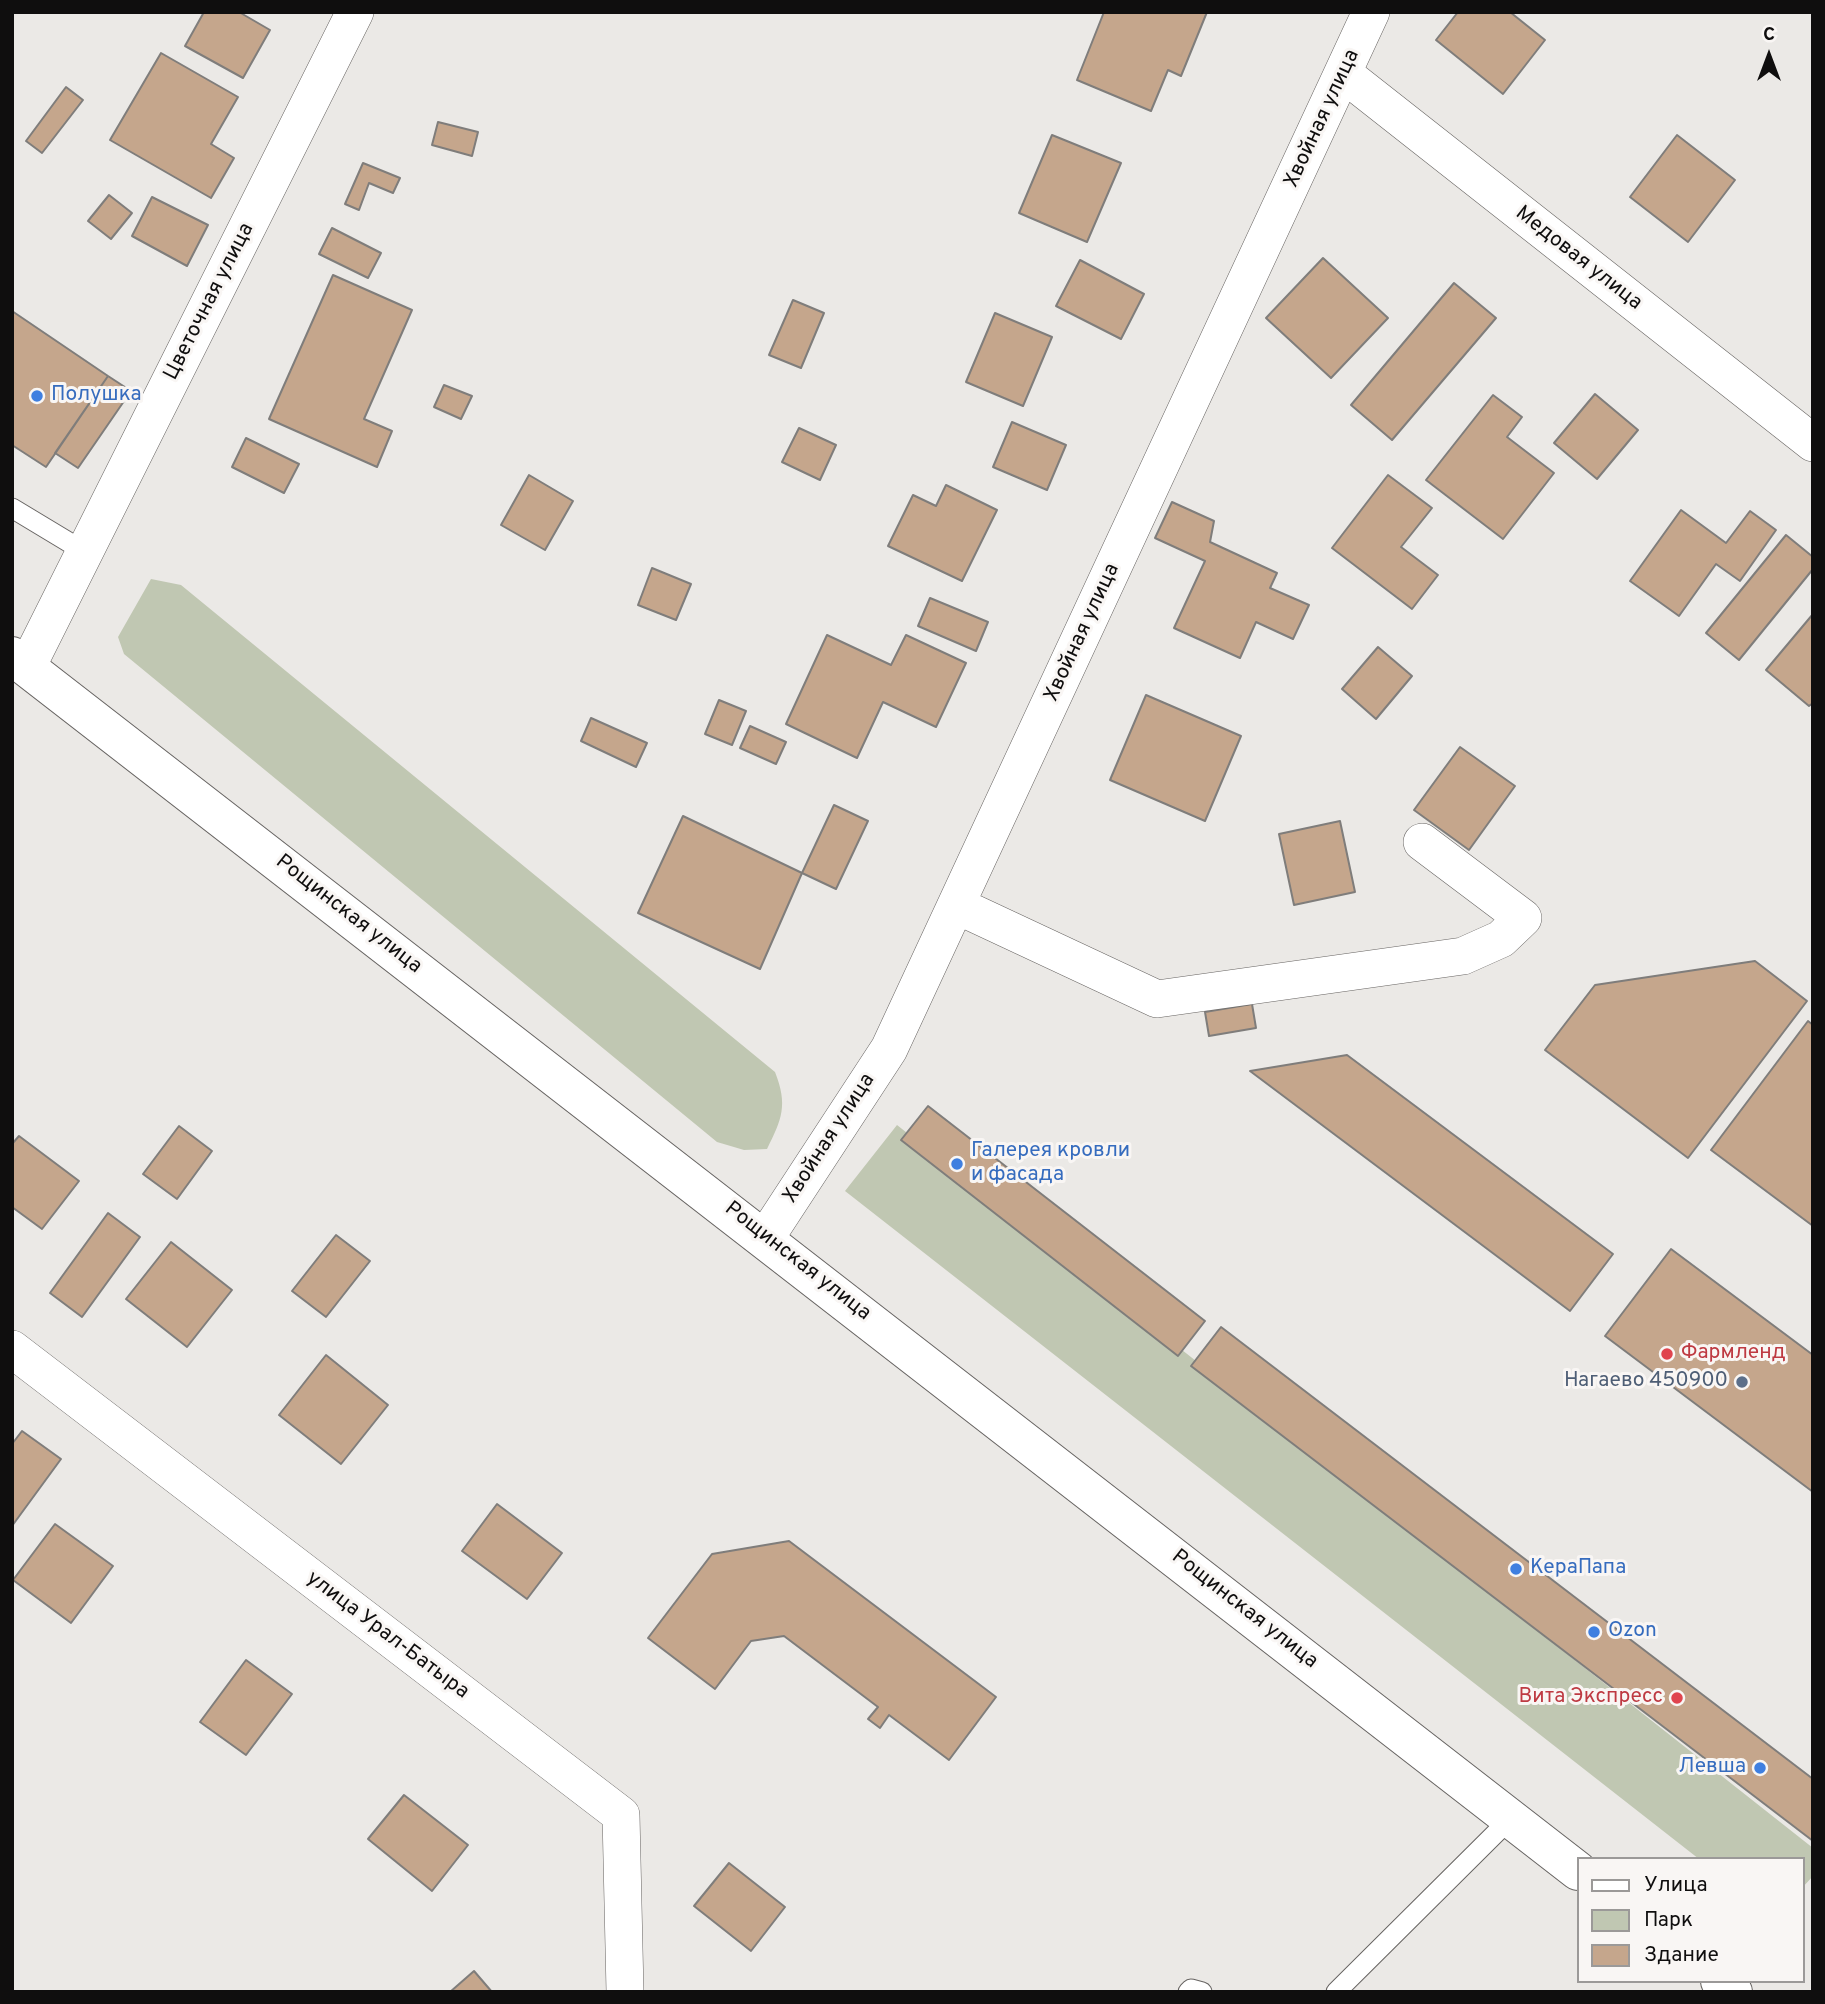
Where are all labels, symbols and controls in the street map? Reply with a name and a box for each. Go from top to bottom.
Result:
north arrow [1734,21,1804,91]
text: С [1763,23,1775,47]
street label: Хвойная улица [1280,46,1366,192]
street label: Медовая улица [1509,202,1647,316]
street label: Цветочная улица [160,219,260,385]
place label: Полушка [51,383,142,409]
marker: Полушка [29,388,45,404]
street label: Хвойная улица [1040,560,1126,706]
street label: Рощинская улица [270,850,426,980]
street label: Хвойная улица [779,1069,881,1209]
place label: Галерея кровли и фасада [971,1139,1130,1189]
marker: Галерея кровли и фасада [949,1156,965,1172]
street label: Рощинская улица [719,1197,875,1327]
place label: Фармленд [1681,1341,1786,1367]
marker: Фармленд [1659,1346,1675,1362]
place label: Нагаево 450900 [1564,1369,1728,1395]
marker: Нагаево 450900 [1734,1374,1750,1390]
street label: Рощинская улица [1166,1545,1322,1675]
place label: КераПапа [1530,1556,1626,1582]
marker: КераПапа [1508,1561,1524,1577]
street label: улица Урал-Батыра [301,1567,473,1705]
place label: Ozon [1608,1619,1657,1645]
marker: Ozon [1586,1624,1602,1640]
place label: Вита Экспресс [1518,1685,1663,1711]
marker: Вита Экспресс [1669,1690,1685,1706]
place label: Левша [1678,1755,1746,1781]
marker: Левша [1752,1760,1768,1776]
legend [1576,1857,1804,1983]
text: Улица [1644,1872,1708,1899]
text: Парк [1644,1907,1693,1934]
text: Здание [1644,1942,1719,1969]

